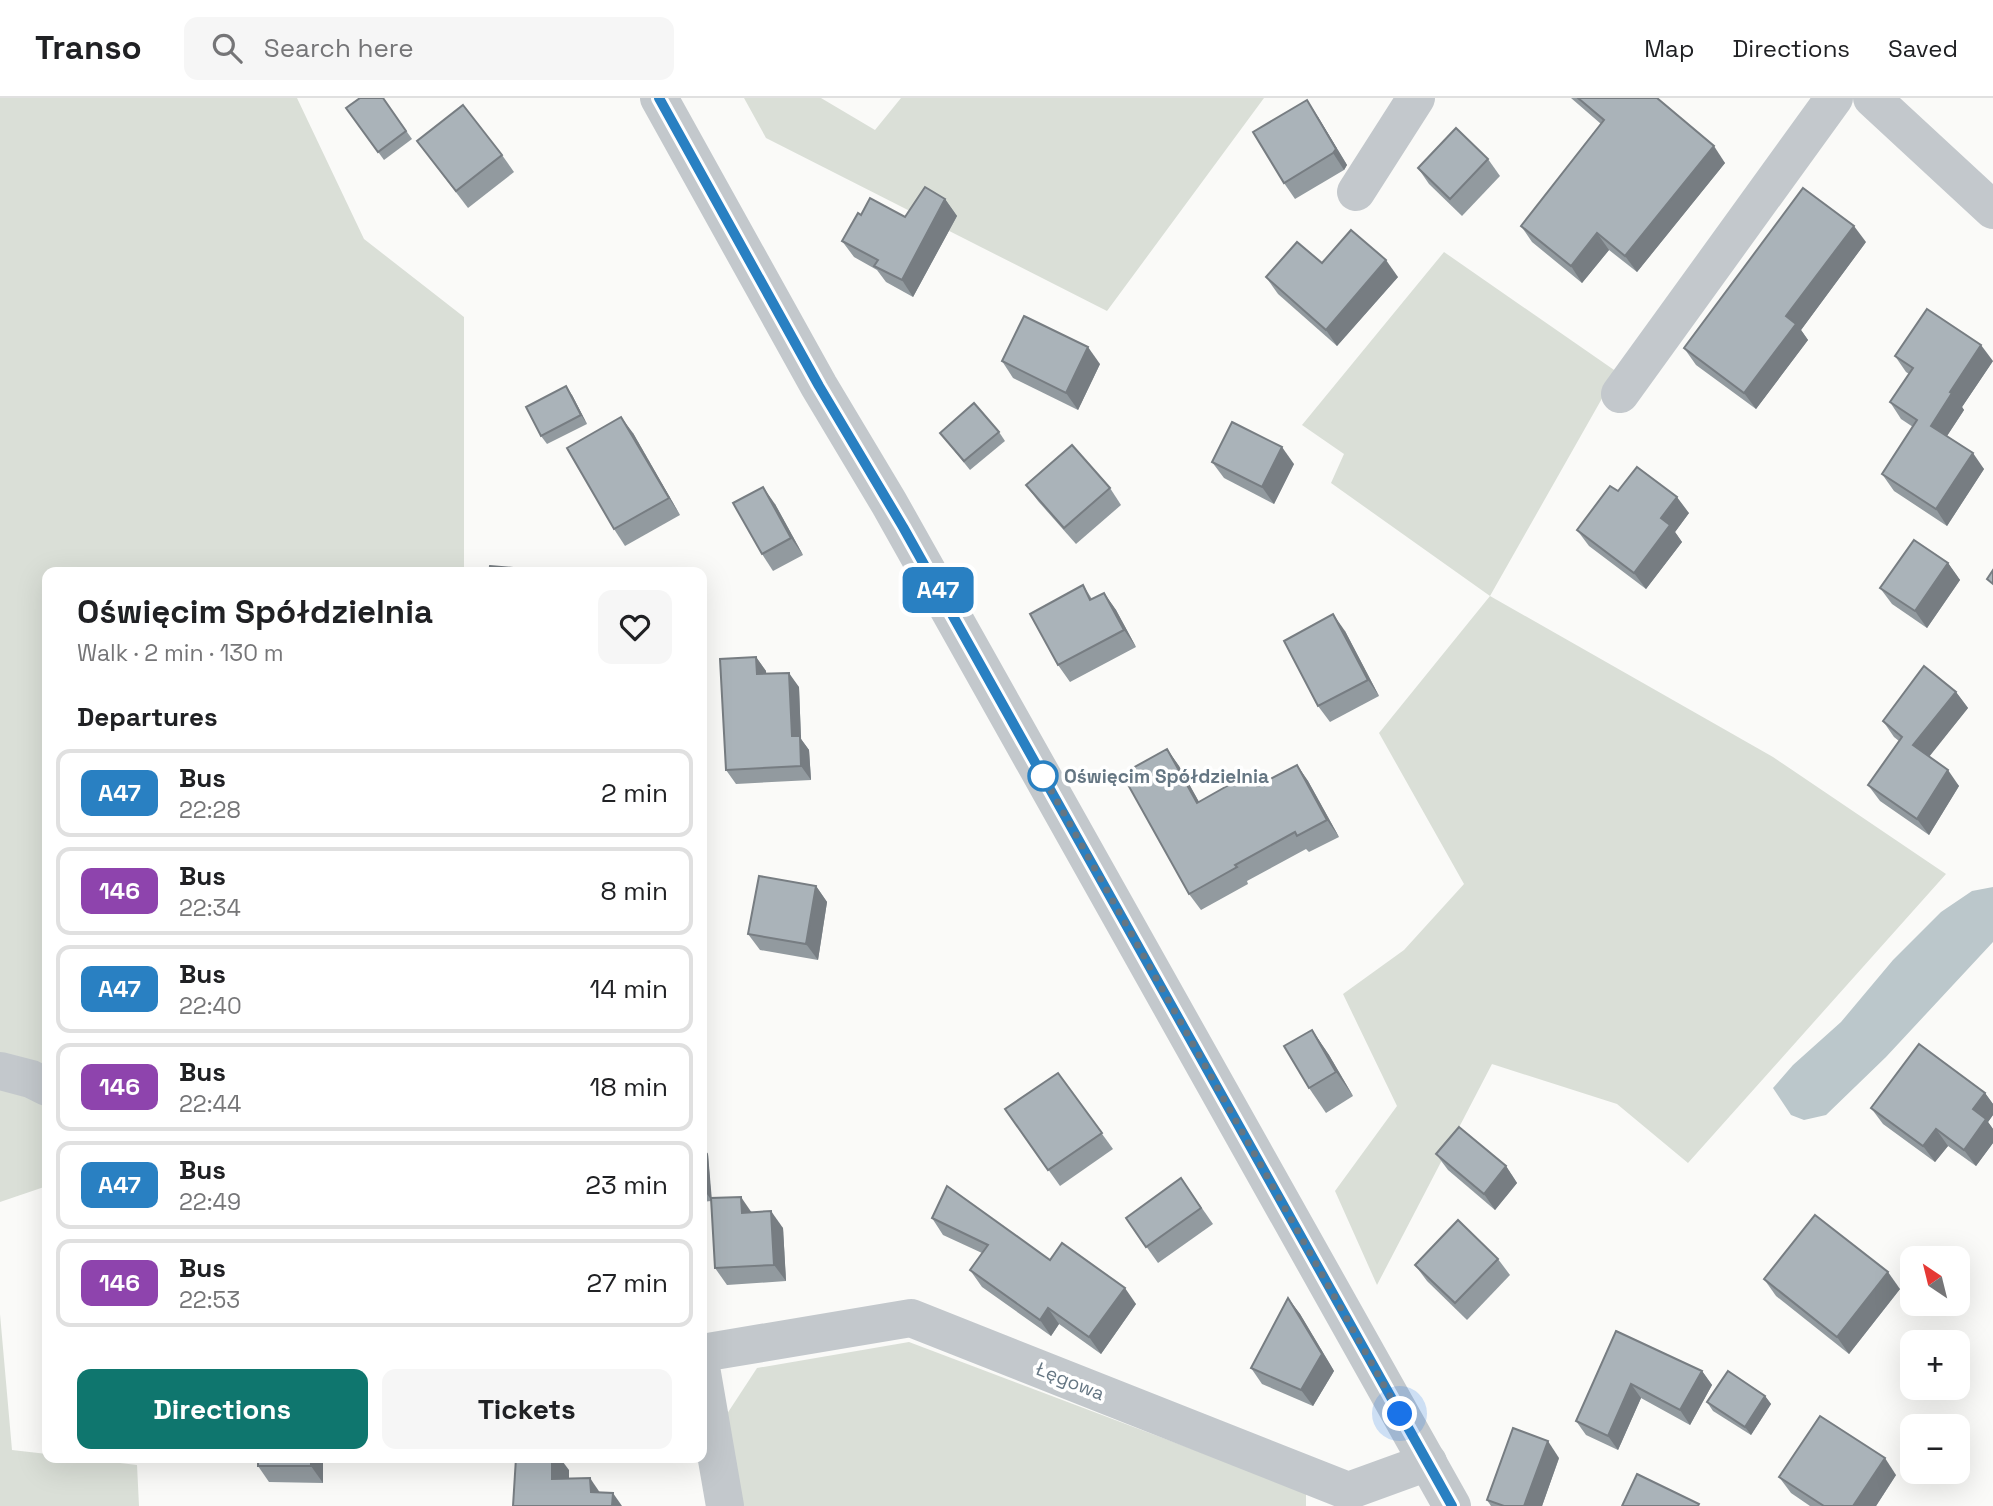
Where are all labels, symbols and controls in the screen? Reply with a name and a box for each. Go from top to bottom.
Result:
search box [184,17,674,80]
text: Transo [35,27,142,69]
icon: search [208,29,246,67]
text: Search here [264,31,414,65]
text: Map [1644,33,1694,64]
text: Directions [1732,33,1850,64]
text: Saved [1888,33,1958,64]
line badge: A47 [898,567,978,613]
text: A47 [917,574,959,605]
button: heart [598,590,672,664]
text: Oświęcim Spółdzielnia [77,591,433,633]
text: Walk · 2 min · 130 m [77,638,284,668]
text: Departures [77,700,218,734]
text: Bus [179,761,226,795]
marker: Oświęcim Spółdzielnia [1028,761,1058,791]
place label: Oświęcim Spółdzielnia [1064,764,1269,789]
text: 2 min [601,776,668,810]
text: A47 [98,777,141,808]
text: 22:28 [179,795,241,825]
text: Bus [179,859,226,893]
text: 8 min [600,874,668,908]
text: 146 [99,875,140,906]
text: 22:34 [179,893,241,923]
text: Bus [179,957,226,991]
text: 14 min [590,972,668,1006]
text: A47 [98,973,141,1004]
text: 22:40 [179,991,242,1021]
text: Bus [179,1055,226,1089]
text: 18 min [590,1070,668,1104]
text: 146 [99,1071,140,1102]
text: 22:44 [179,1089,241,1119]
text: Bus [179,1153,226,1187]
text: 23 min [585,1168,668,1202]
text: A47 [98,1169,141,1200]
text: 22:49 [179,1187,241,1217]
north arrow [1900,1246,1970,1316]
map controls [1900,1246,1970,1484]
text: Bus [179,1251,226,1285]
text: 27 min [587,1266,668,1300]
text: 146 [99,1267,140,1298]
text: 22:53 [179,1285,240,1315]
button: + [1900,1330,1970,1400]
street label: Łęgowa [1032,1356,1108,1406]
button: Directions [77,1369,368,1449]
button: Tickets [382,1369,672,1449]
your location [1382,1396,1417,1431]
button: − [1900,1414,1970,1484]

